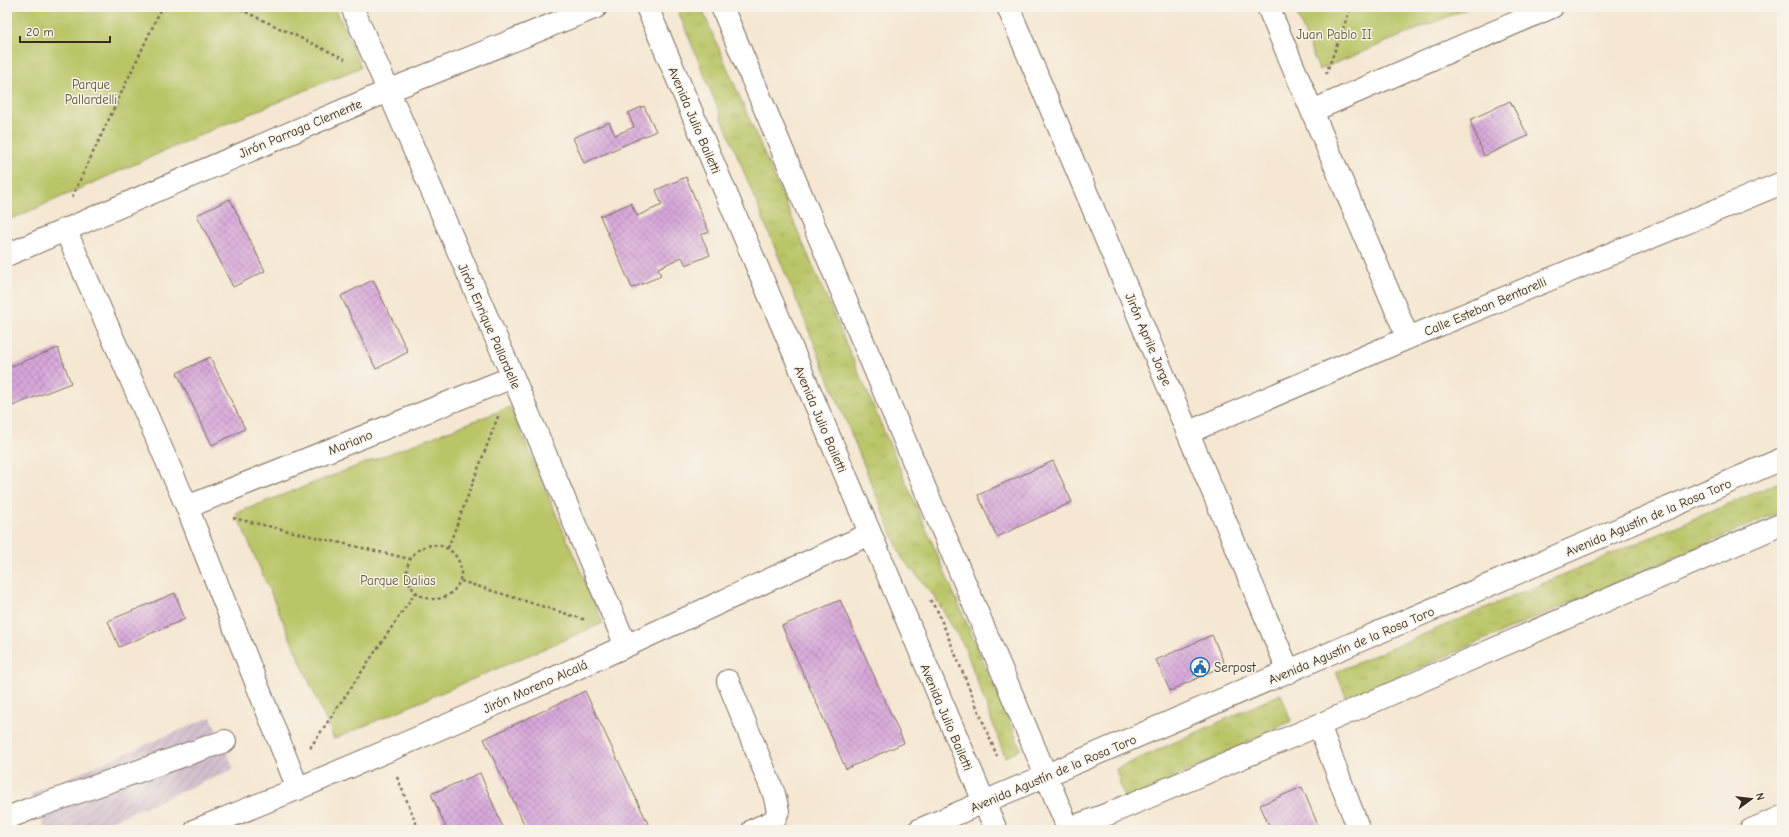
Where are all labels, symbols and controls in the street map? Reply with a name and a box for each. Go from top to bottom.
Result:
scale bar [20,18,110,44]
text: 20 m [26,25,54,39]
park label: Juan Pablo II [1296,27,1372,42]
street label: Avenida Julio Bailetti [665,65,724,176]
park label: Parque Pallardelli [65,77,117,107]
street label: Jirón Parraga Clemente [237,96,364,161]
street label: Jirón Enrique Pallardelle [455,261,524,392]
street label: Calle Esteban Bentarelli [1422,274,1549,339]
street label: Jirón Aprile Jorge [1122,291,1175,388]
street label: Avenida Julio Bailetti [791,364,850,475]
street label: Mariano [326,427,375,458]
street label: Avenida Agustín de la Rosa Toro [1563,476,1733,559]
park label: Parque Dalias [360,573,436,588]
street label: Avenida Agustín de la Rosa Toro [1266,604,1436,687]
public building icon: Serpost [1189,656,1211,678]
street label: Jirón Moreno Alcalá [481,657,590,716]
place label: Serpost [1214,660,1257,675]
street label: Avenida Julio Bailetti [917,662,976,773]
street label: Avenida Agustín de la Rosa Toro [968,732,1138,815]
north arrow [1731,779,1771,819]
text: N [1753,791,1767,802]

